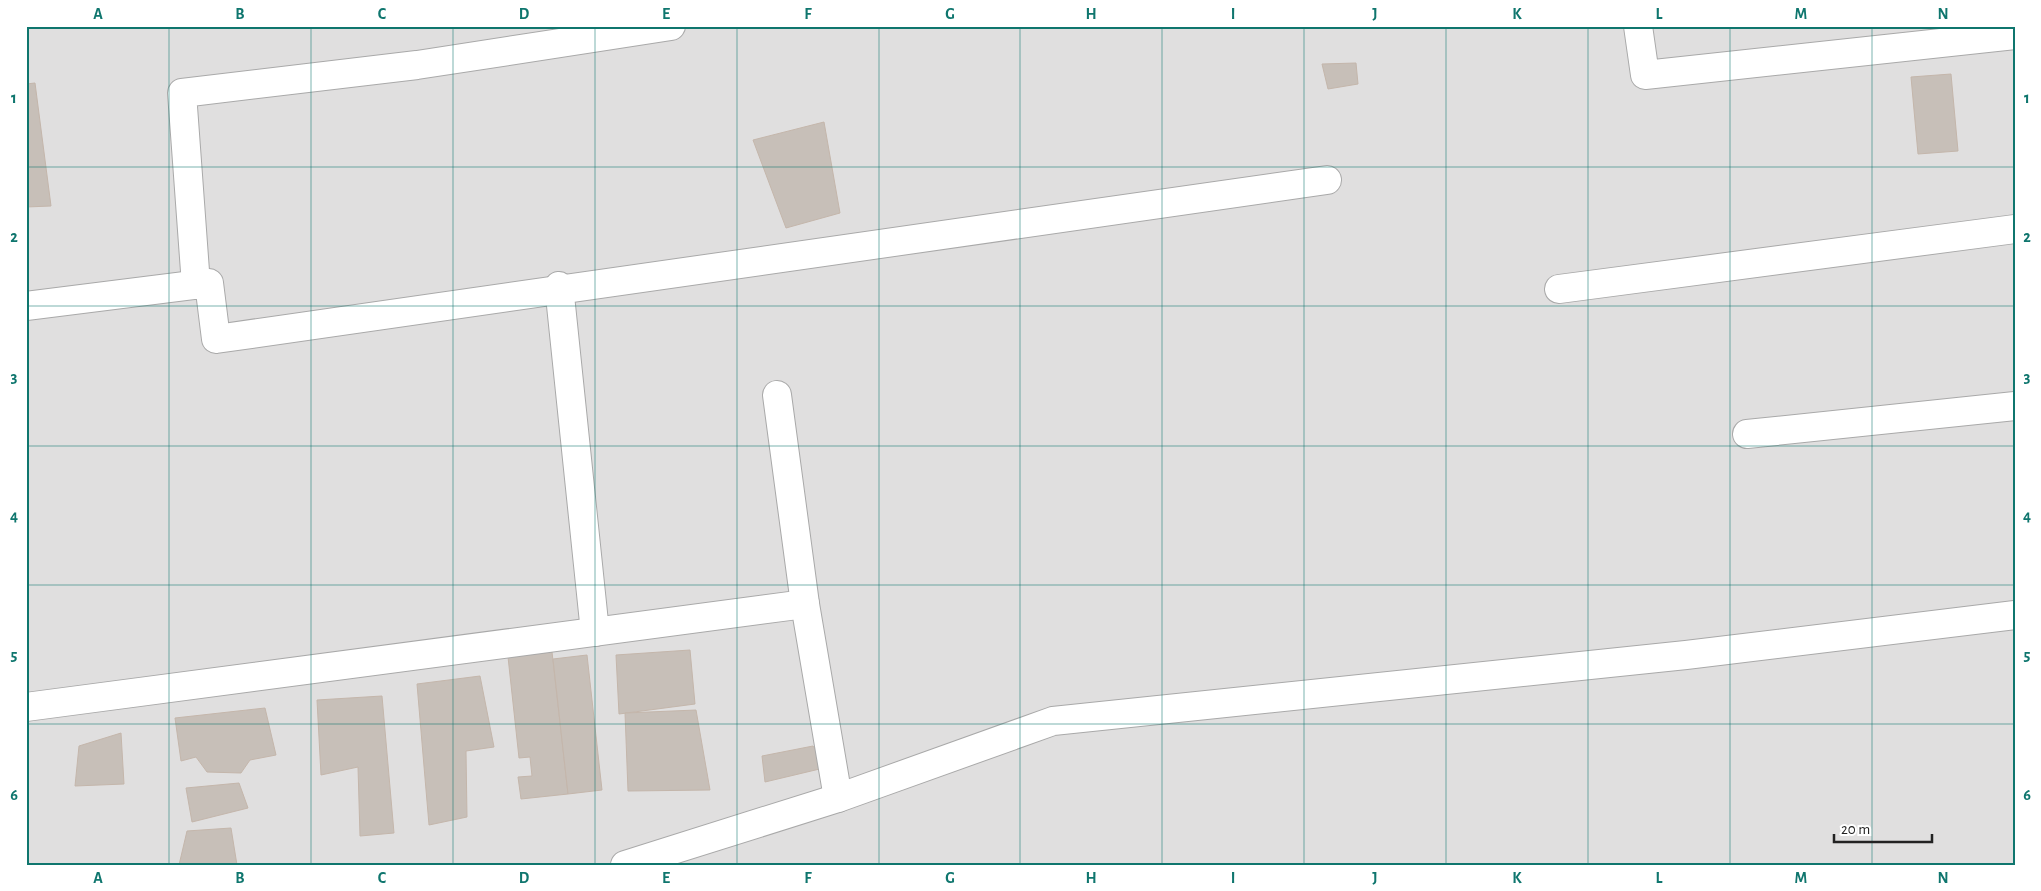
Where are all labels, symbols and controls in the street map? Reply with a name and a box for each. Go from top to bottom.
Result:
text: A [93,6,103,22]
text: B [235,6,245,22]
text: C [378,6,387,22]
text: D [519,6,530,22]
text: E [662,6,670,22]
text: F [804,6,812,22]
text: G [945,6,955,22]
text: H [1085,6,1097,22]
text: I [1231,6,1235,22]
text: J [1372,6,1378,22]
text: K [1512,6,1522,22]
text: L [1656,6,1663,22]
text: M [1795,6,1807,22]
text: N [1937,6,1949,22]
text: 1 [11,90,17,106]
text: 1 [2024,90,2030,106]
text: 2 [10,229,18,245]
text: 2 [2023,229,2031,245]
text: 3 [11,369,18,385]
text: 3 [2024,369,2031,385]
text: 4 [10,508,18,524]
text: 4 [2023,508,2031,524]
text: 5 [11,647,18,663]
text: 5 [2024,647,2031,663]
text: 6 [10,787,18,803]
text: 6 [2023,787,2031,803]
scale bar [1834,811,1931,843]
text: 20 m [1841,822,1870,837]
text: A [93,870,103,886]
text: B [235,870,245,886]
text: C [378,870,387,886]
text: D [519,870,530,886]
text: E [662,870,670,886]
text: F [804,870,812,886]
text: G [945,870,955,886]
text: H [1085,870,1097,886]
text: I [1231,870,1235,886]
text: J [1372,870,1378,886]
text: K [1512,870,1522,886]
text: L [1656,870,1663,886]
text: M [1795,870,1807,886]
text: N [1937,870,1949,886]

